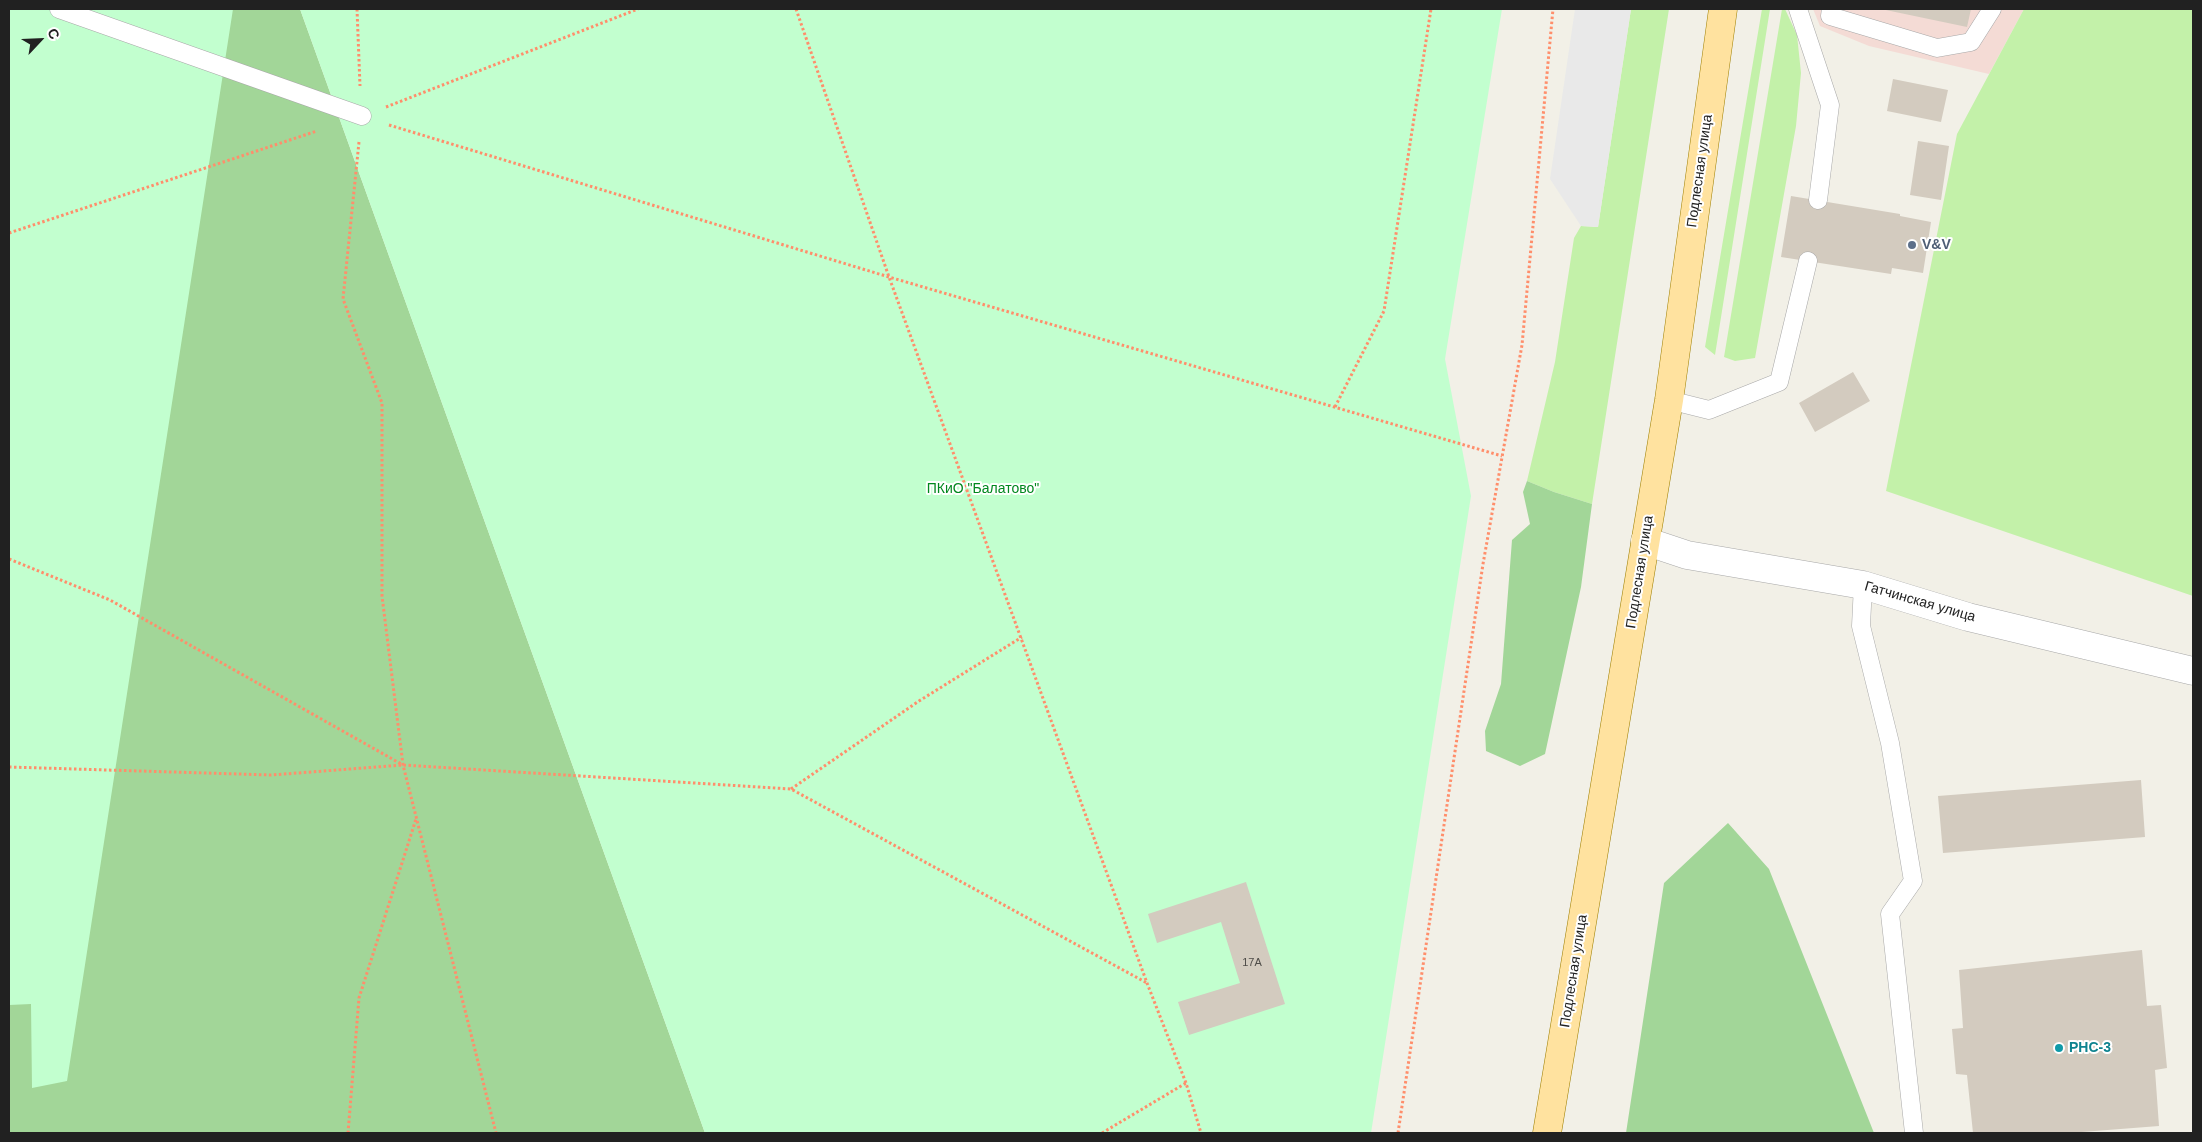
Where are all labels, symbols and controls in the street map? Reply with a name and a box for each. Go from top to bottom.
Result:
north arrow [15,15,65,65]
text: С [44,26,63,42]
street label: Подлесная улица [1684,113,1716,229]
place label: V&V [1922,237,1951,253]
marker: V&V [1906,239,1918,251]
park label: ПКиО "Балатово" [927,481,1039,497]
street label: Подлесная улица [1623,514,1657,630]
street label: Гатчинская улица [1863,578,1977,626]
street label: Подлесная улица [1557,913,1591,1029]
house number: 17А [1242,956,1262,970]
place label: РНС-3 [2069,1040,2111,1056]
marker: РНС-3 [2053,1042,2065,1054]

